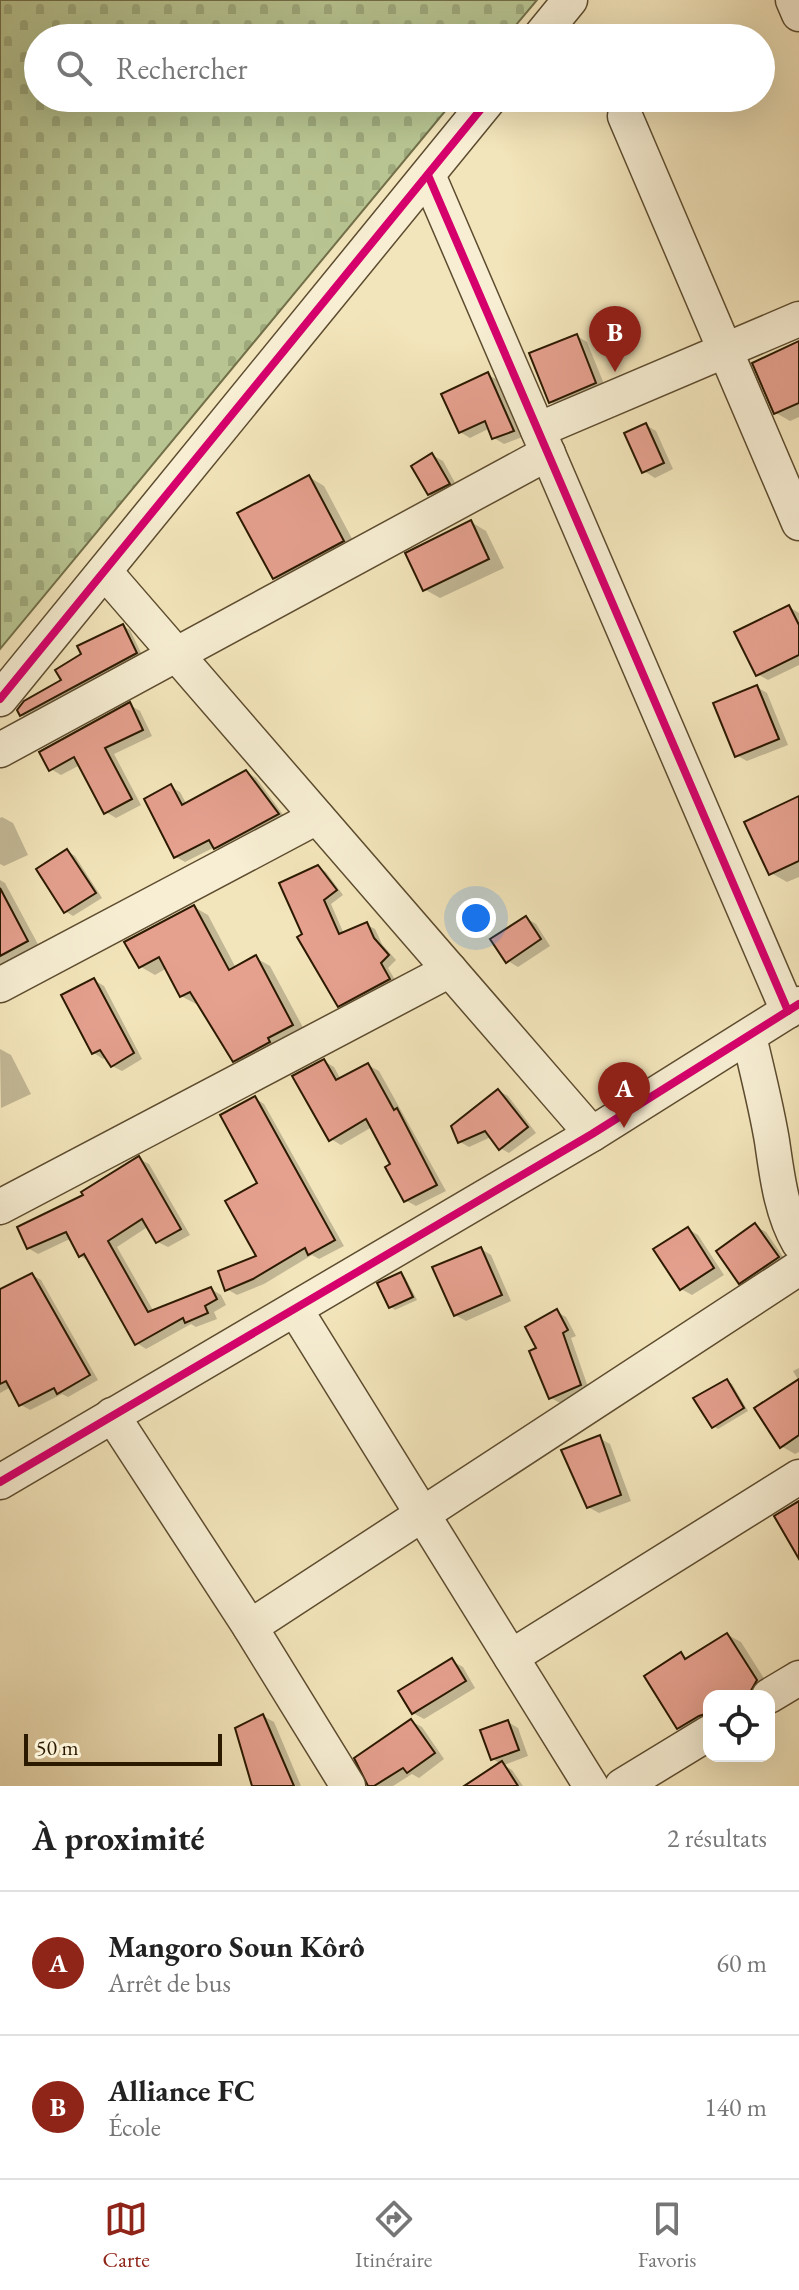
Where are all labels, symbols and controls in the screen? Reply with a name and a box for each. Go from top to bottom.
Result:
search box [24,24,775,112]
icon: search [52,46,96,90]
text: Rechercher [116,49,248,88]
pin: B [589,306,641,372]
your location [456,898,496,938]
pin: A [598,1062,650,1128]
map controls [703,1690,775,1762]
button: locate [703,1690,775,1762]
scale bar [24,1730,222,1766]
text: 50 m [36,1733,79,1762]
text: À proximité [32,1816,205,1860]
text: 2 résultats [667,1821,767,1855]
text: Mangoro Soun Kôrô [108,1927,365,1966]
text: A [49,1946,67,1980]
text: 60 m [717,1946,767,1980]
text: Arrêt de bus [108,1966,231,2000]
text: Alliance FC [108,2071,255,2110]
text: B [50,2090,66,2124]
text: 140 m [704,2090,767,2124]
text: École [108,2110,161,2144]
tab: Carte [103,2197,150,2274]
tab: Itinéraire [355,2197,432,2274]
tab: Favoris [638,2197,696,2274]

